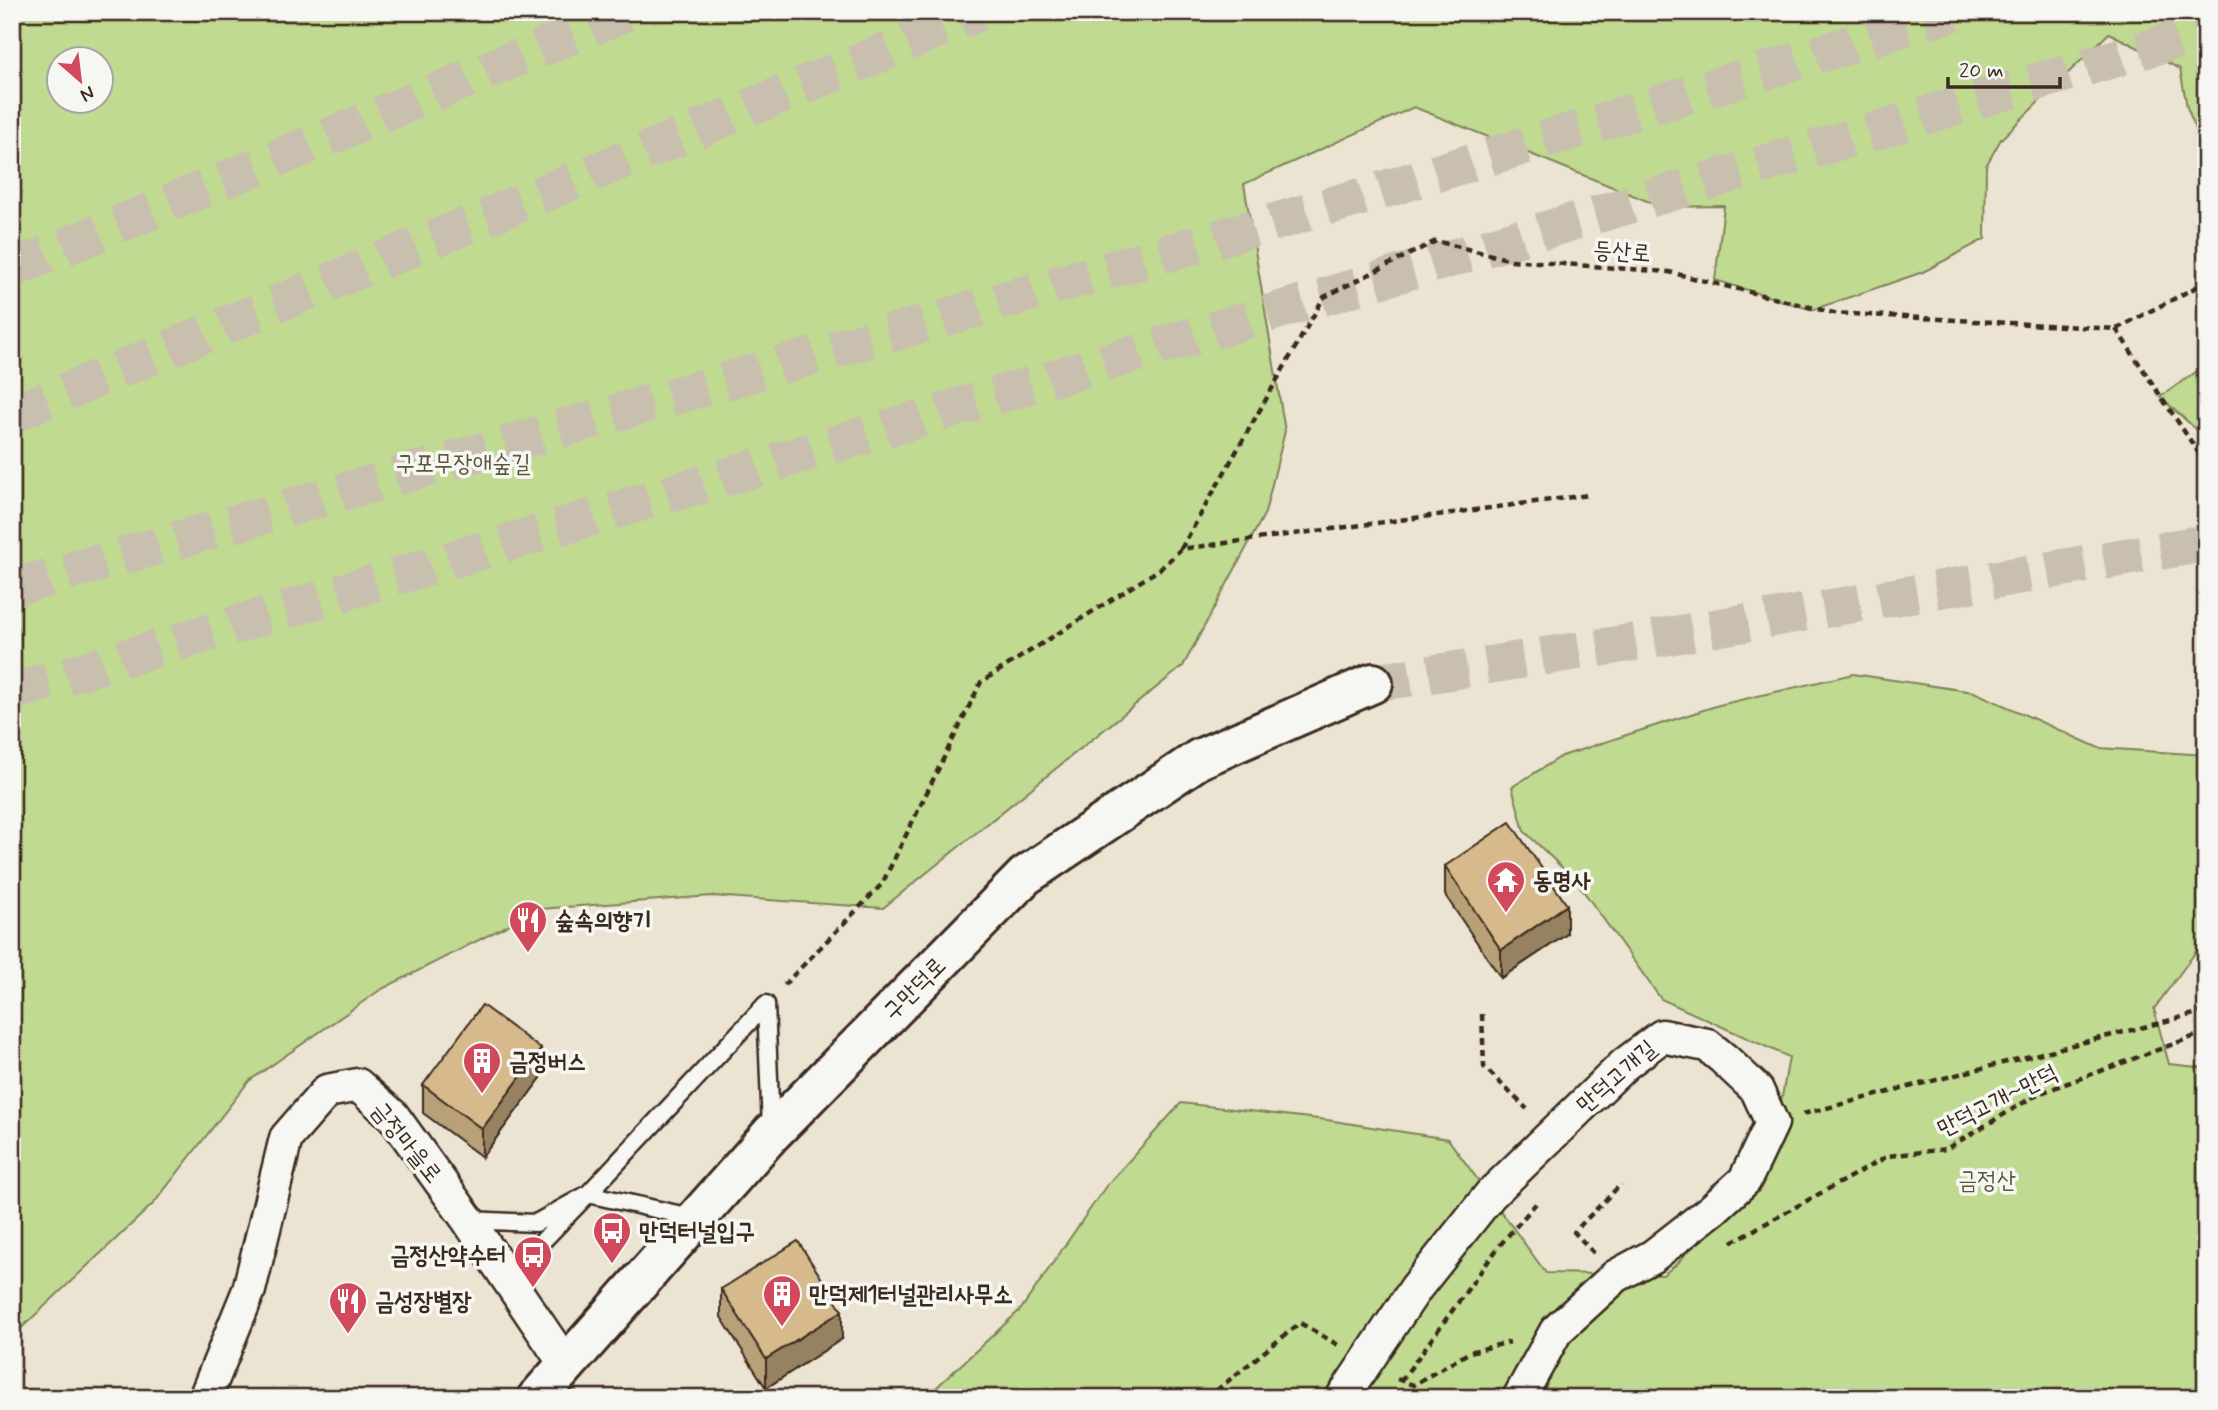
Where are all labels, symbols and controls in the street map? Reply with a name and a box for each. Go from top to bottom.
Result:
north arrow [46,46,116,116]
scale bar [1948,46,2060,90]
text: 20 m [1959,57,2004,85]
text: N [76,80,99,108]
street label: 등산로 [1592,235,1652,270]
park label: 구포무장애숲길 [395,449,531,480]
temple icon: 동명사 [1485,859,1527,914]
place label: 동명사 [1533,866,1591,897]
restaurant icon: 숲속의향기 [507,899,549,954]
place label: 숲속의향기 [555,906,652,937]
street label: 구만덕로 [877,951,953,1027]
street label: 만덕고개길 [1570,1034,1664,1121]
building icon: 금정버스 [461,1040,503,1095]
place label: 금정버스 [509,1047,586,1078]
street label: 만덕고개~만덕 [1932,1058,2063,1145]
street label: 금정마을로 [363,1096,448,1190]
park label: 금정산 [1958,1166,2016,1197]
bus stop icon: 만덕터널입구 [591,1210,633,1265]
place label: 만덕터널입구 [639,1217,755,1248]
bus stop icon: 금정산약수터 [512,1234,554,1289]
place label: 금정산약수터 [390,1241,506,1272]
building icon: 만덕제1터널관리사무소 [761,1273,803,1328]
restaurant icon: 금성장별장 [327,1280,369,1335]
place label: 만덕제1터널관리사무소 [809,1280,1013,1311]
place label: 금성장별장 [375,1287,472,1318]

